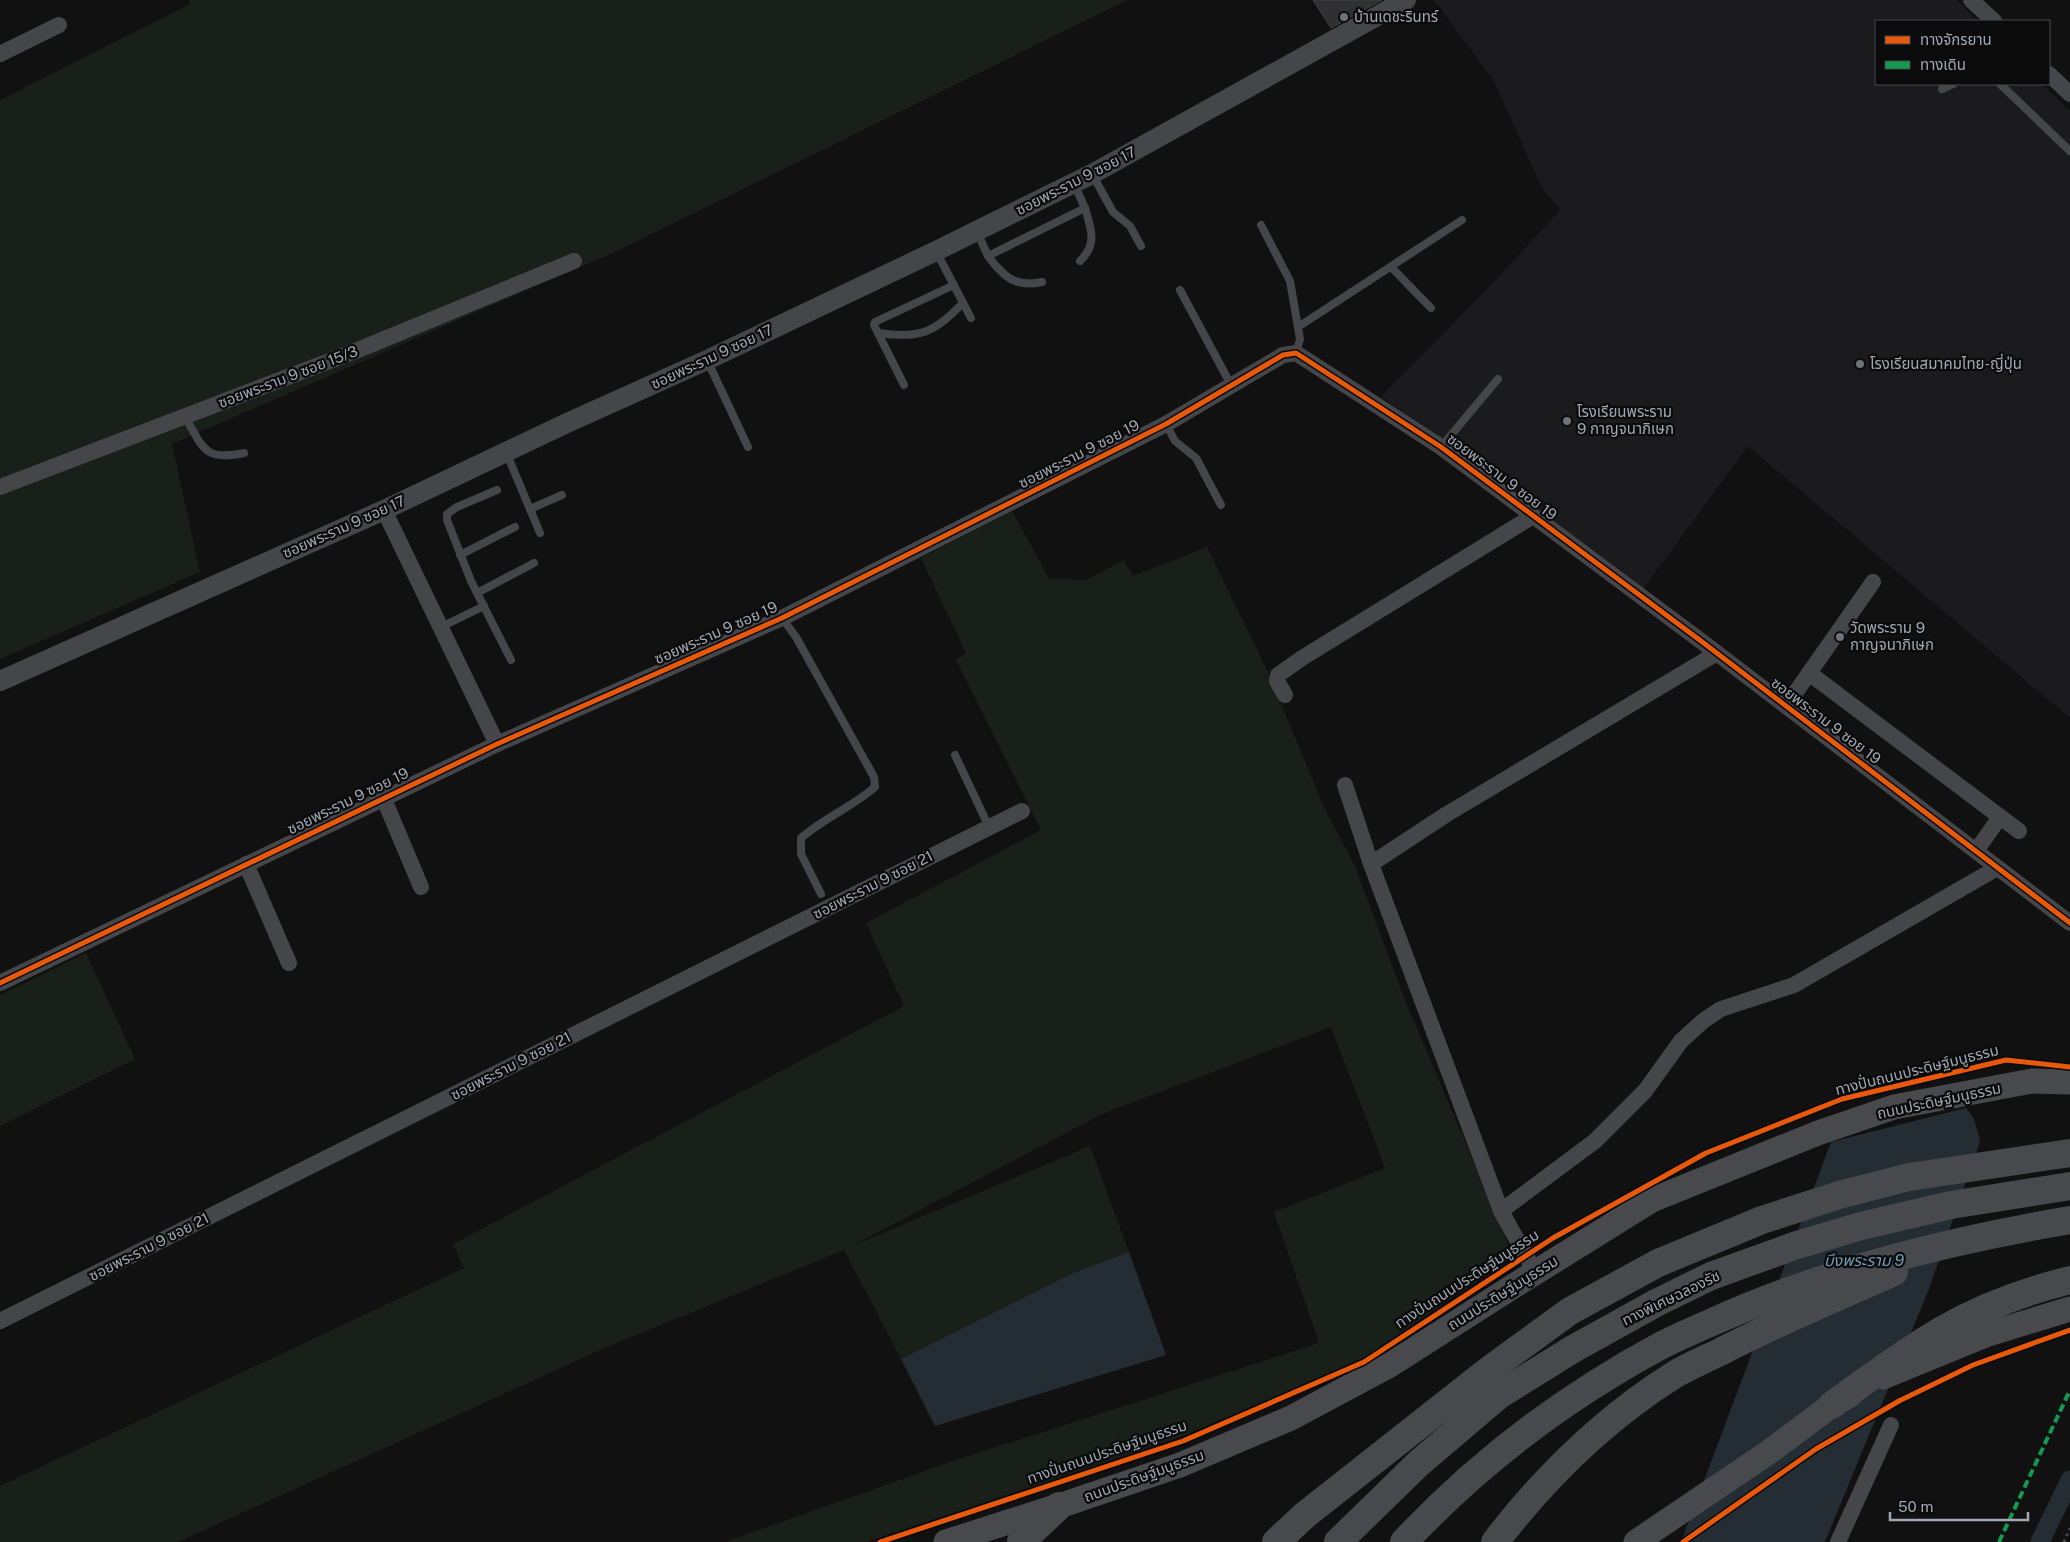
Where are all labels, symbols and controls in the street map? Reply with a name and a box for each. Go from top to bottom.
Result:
place label: บ้านเดชะรินทร์ [1354,8,1439,25]
marker: บ้านเดชะรินทร์ [1338,11,1350,23]
legend [1875,20,2050,85]
text: ทางจักรยาน [1920,31,1992,48]
text: ทางเดิน [1920,56,1966,73]
street label: ซอยพระราม 9 ซอย 17 [1013,143,1139,218]
street label: ซอยพระราม 9 ซอย 17 [648,321,775,392]
street label: ซอยพระราม 9 ซอย 15/3 [216,342,360,411]
place label: โรงเรียนสมาคมไทย-ญี่ปุ่น [1870,353,2022,373]
marker: โรงเรียนสมาคมไทย-ญี่ปุ่น [1854,358,1866,370]
place label: โรงเรียนพระราม 9 กาญจนาภิเษก [1577,403,1674,437]
marker: โรงเรียนพระราม 9 กาญจนาภิเษก [1561,415,1573,427]
street label: ซอยพระราม 9 ซอย 19 [1016,416,1142,491]
street label: ซอยพระราม 9 ซอย 19 [1444,430,1561,523]
street label: ซอยพระราม 9 ซอย 17 [280,492,408,561]
street label: ซอยพระราม 9 ซอย 19 [652,598,780,667]
place label: วัดพระราม 9 กาญจนาภิเษก [1850,619,1934,653]
marker: วัดพระราม 9 กาญจนาภิเษก [1834,631,1846,643]
street label: ซอยพระราม 9 ซอย 19 [1768,674,1885,767]
street label: ซอยพระราม 9 ซอย 19 [284,764,411,837]
street label: ซอยพระราม 9 ซอย 21 [810,847,936,922]
street label: ซอยพระราม 9 ซอย 21 [448,1028,574,1103]
street label: ทางปั่นถนนประดิษฐ์มนูธรรม [1833,1040,2001,1099]
street label: ถนนประดิษฐ์มนูธรรม [1875,1079,2003,1123]
street label: ซอยพระราม 9 ซอย 21 [86,1209,212,1284]
street label: ทางปั่นถนนประดิษฐ์มนูธรรม [1392,1226,1542,1332]
water label: บึงพระราม 9 [1824,1251,1904,1270]
street label: ถนนประดิษฐ์มนูธรรม [1445,1252,1561,1334]
street label: ทางพิเศษฉลองรัช [1619,1266,1723,1329]
street label: ทางปั่นถนนประดิษฐ์มนูธรรม [1025,1416,1189,1488]
street label: ถนนประดิษฐ์มนูธรรม [1082,1446,1206,1506]
scale bar [1890,1490,2028,1522]
text: 50 m [1898,1498,1933,1515]

